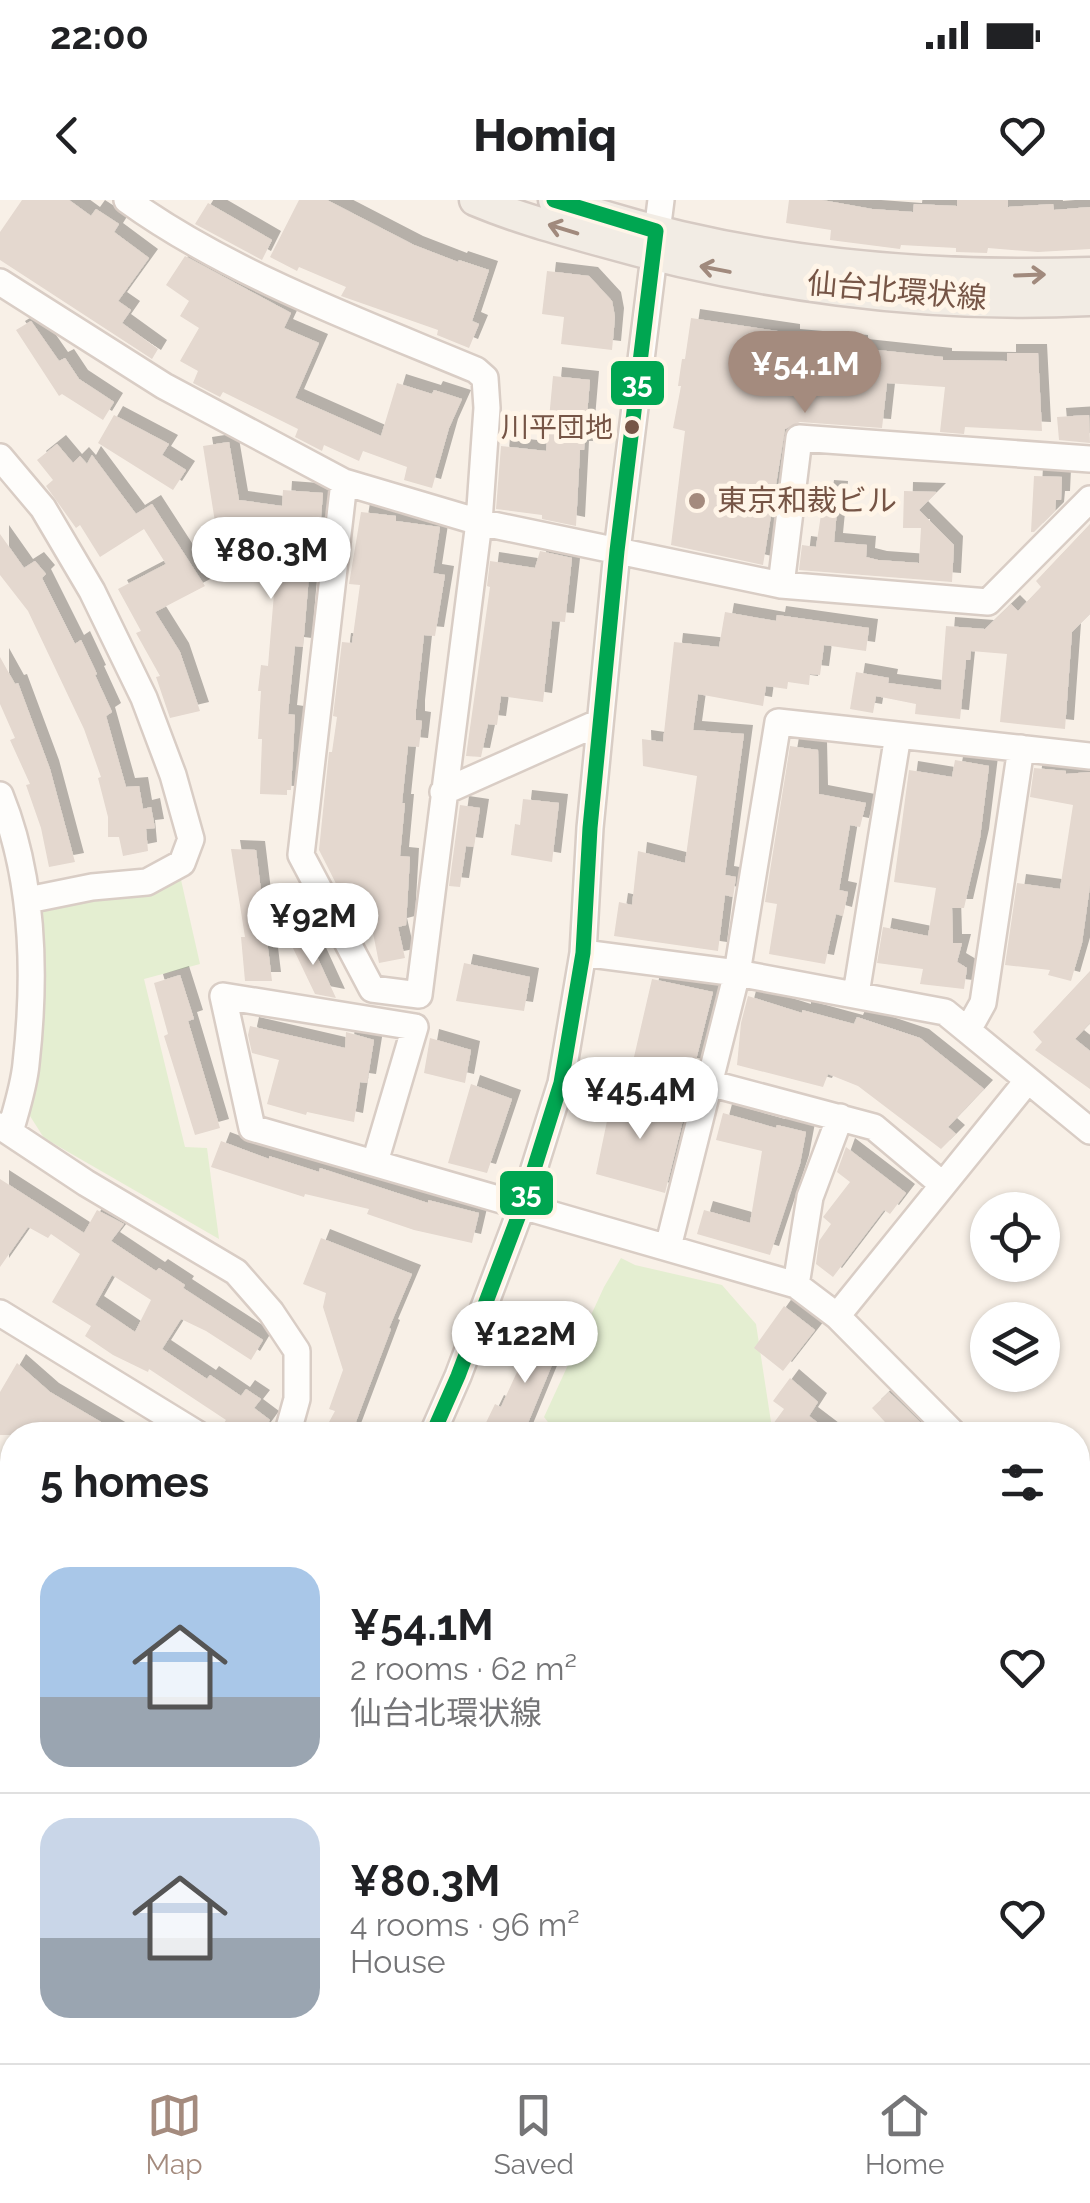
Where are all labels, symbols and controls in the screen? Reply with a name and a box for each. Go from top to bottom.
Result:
text: 22:00 [50,13,149,58]
icon: back [40,108,95,163]
icon: heart [995,108,1050,163]
text: Homiq [473,109,617,162]
one-way arrow [548,219,580,237]
one-way arrow [700,258,732,277]
street label: 仙台北環状線 [806,265,988,316]
one-way arrow [1014,266,1046,285]
pin: ¥54.1M [724,331,886,416]
text: ¥54.1M [750,345,860,382]
line badge: 35 [609,359,666,407]
text: 35 [621,367,653,400]
place label: 川平団地 [501,411,613,444]
marker: 川平団地 [622,417,642,437]
place label: 東京和裁ビル [717,483,897,518]
marker: 東京和裁ビル [686,490,708,512]
pin: ¥80.3M [190,517,352,602]
text: ¥80.3M [214,531,328,568]
pin: ¥92M [254,883,372,968]
text: ¥92M [269,897,357,934]
pin: ¥45.4M [559,1057,721,1142]
text: ¥45.4M [584,1071,696,1108]
line badge: 35 [498,1169,555,1217]
text: 35 [510,1177,542,1210]
map controls [970,1192,1060,1392]
button: locate [970,1192,1060,1282]
pin: ¥122M [455,1301,595,1386]
button: layers [970,1302,1060,1392]
text: ¥122M [474,1315,576,1352]
icon: filters [995,1455,1050,1510]
text: 5 homes [40,1458,209,1507]
text: ¥54.1M [350,1601,494,1650]
icon: home [120,1607,240,1727]
icon: heart [995,1640,1050,1695]
text: 2 rooms · 62 m² [350,1650,577,1687]
text: 仙台北環状線 [350,1694,542,1731]
text: ¥80.3M [350,1857,500,1906]
icon: home [120,1858,240,1978]
icon: heart [995,1891,1050,1946]
text: 4 rooms · 96 m² [350,1906,580,1943]
text: House [350,1943,446,1980]
tab: Map [146,2088,203,2181]
tab: Saved [494,2088,574,2181]
tab: Home [865,2088,944,2181]

